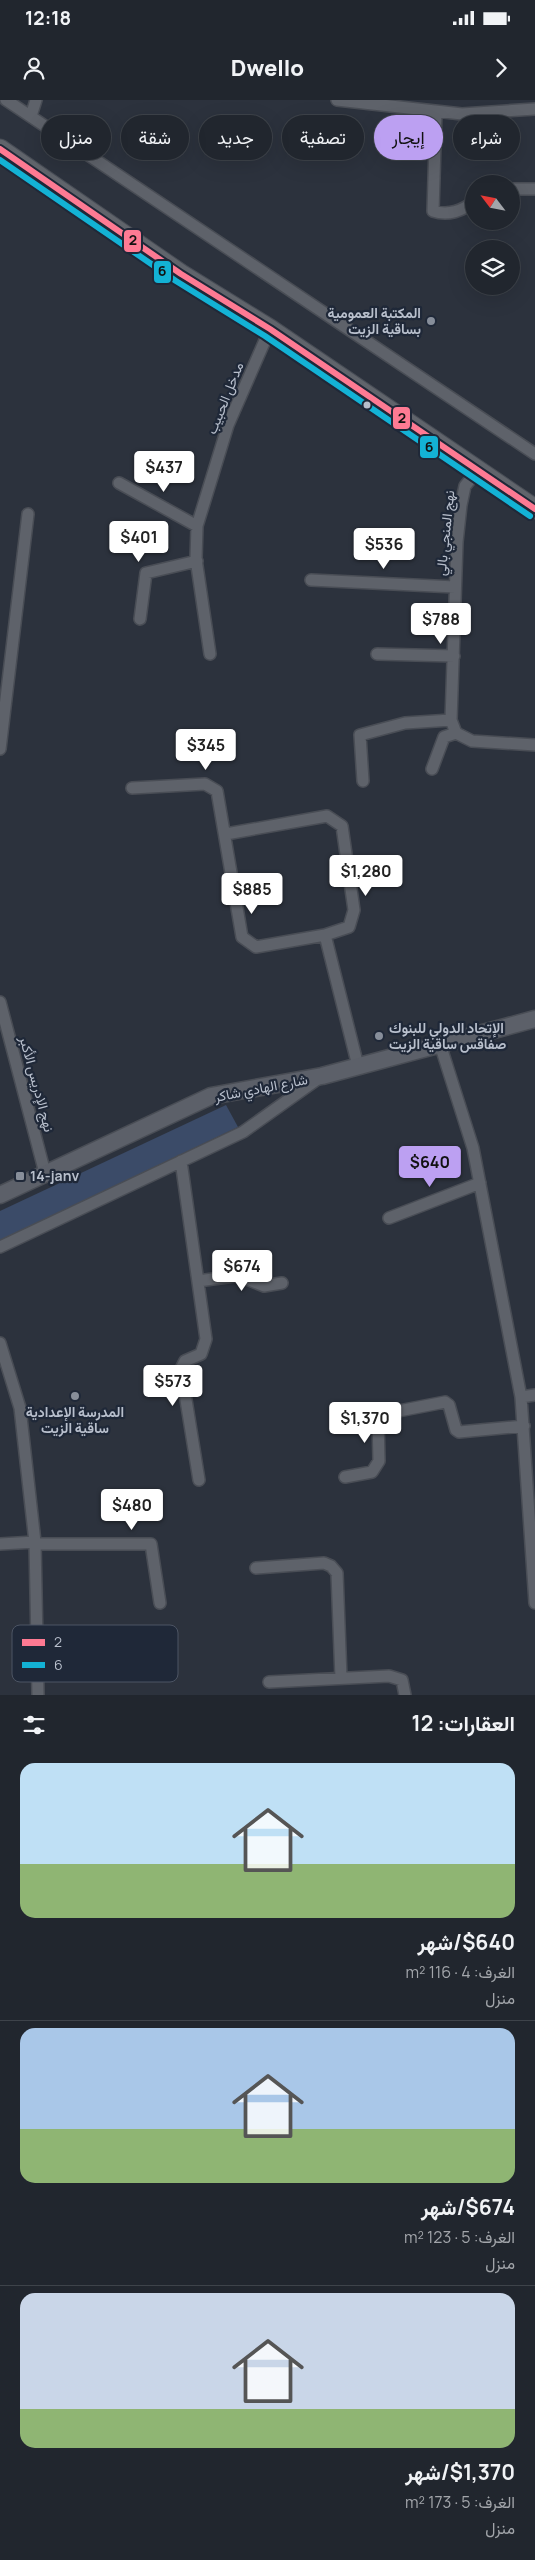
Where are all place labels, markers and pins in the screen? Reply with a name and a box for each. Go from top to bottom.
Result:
place label: المكتبة العمومية بساقية الزيت [328,303,421,338]
marker: المكتبة العمومية بساقية الزيت [425,315,437,327]
unlabelled marker [362,400,372,410]
pin: $437 [134,450,194,493]
pin: $401 [109,520,169,563]
pin: $536 [354,528,414,570]
pin: $788 [411,602,471,645]
pin: $345 [176,728,236,771]
pin: $1,280 [325,854,407,897]
pin: $885 [222,872,282,915]
place label: الإتحاد الدولي للبنوك صفاقس ساقية الزيت [389,1018,507,1053]
marker: الإتحاد الدولي للبنوك صفاقس ساقية الزيت [373,1030,385,1042]
pin: $640 [400,1146,460,1188]
place label: 14-janv [30,1166,79,1185]
marker: 14-janv [14,1170,26,1182]
pin: $674 [212,1250,272,1292]
pin: $573 [143,1364,203,1407]
marker: المدرسة الإعدادية ساقية الزيت [69,1390,81,1402]
place label: المدرسة الإعدادية ساقية الزيت [26,1402,124,1437]
pin: $1,370 [324,1402,406,1444]
pin: $480 [102,1488,162,1531]

